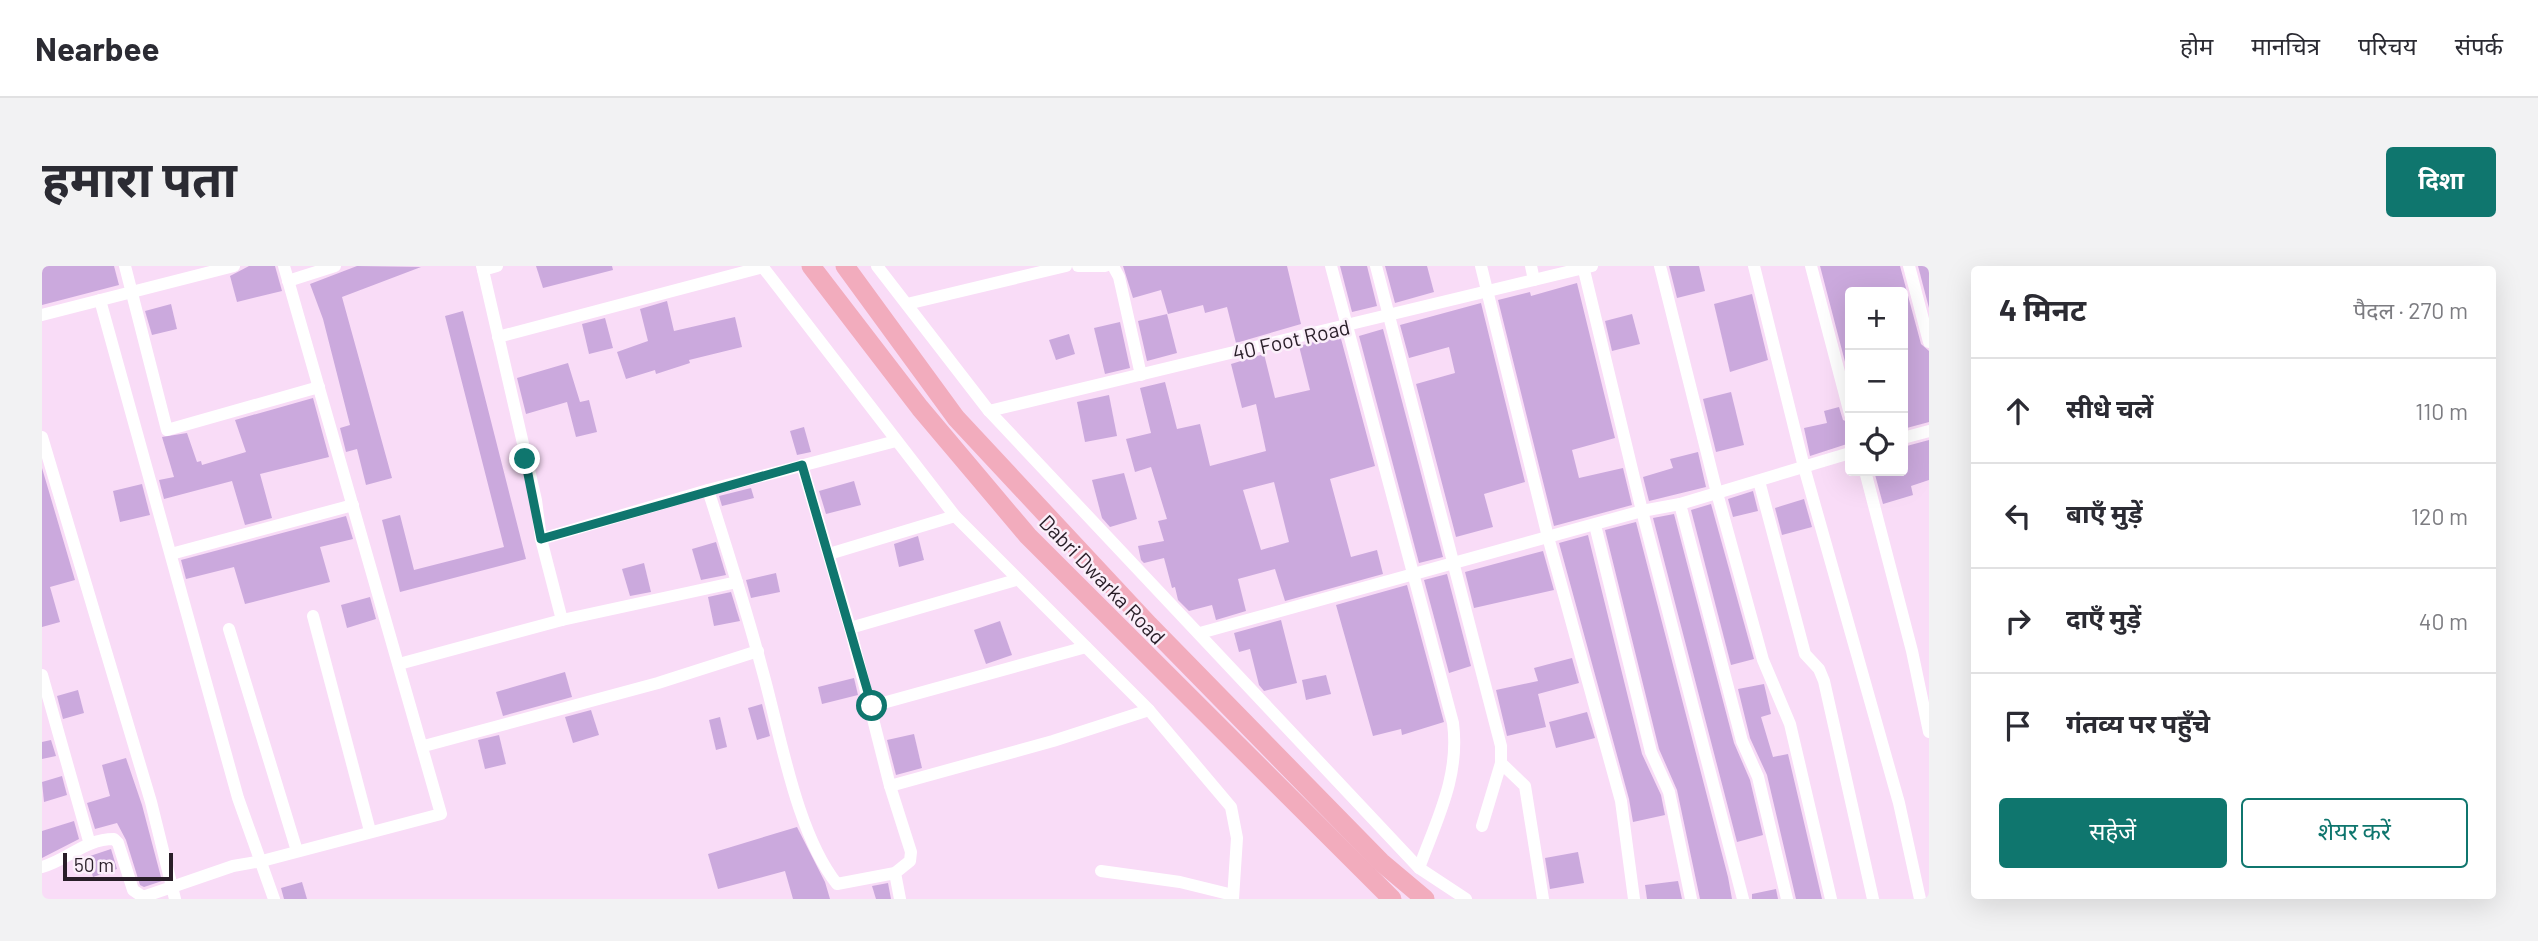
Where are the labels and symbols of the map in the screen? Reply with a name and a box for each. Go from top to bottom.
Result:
street label: 40 Foot Road [1230,313,1352,365]
route end [509,443,540,474]
street label: Dabri Dwarka Road [1035,509,1171,649]
route start [856,690,887,721]
scale bar [63,850,173,882]

